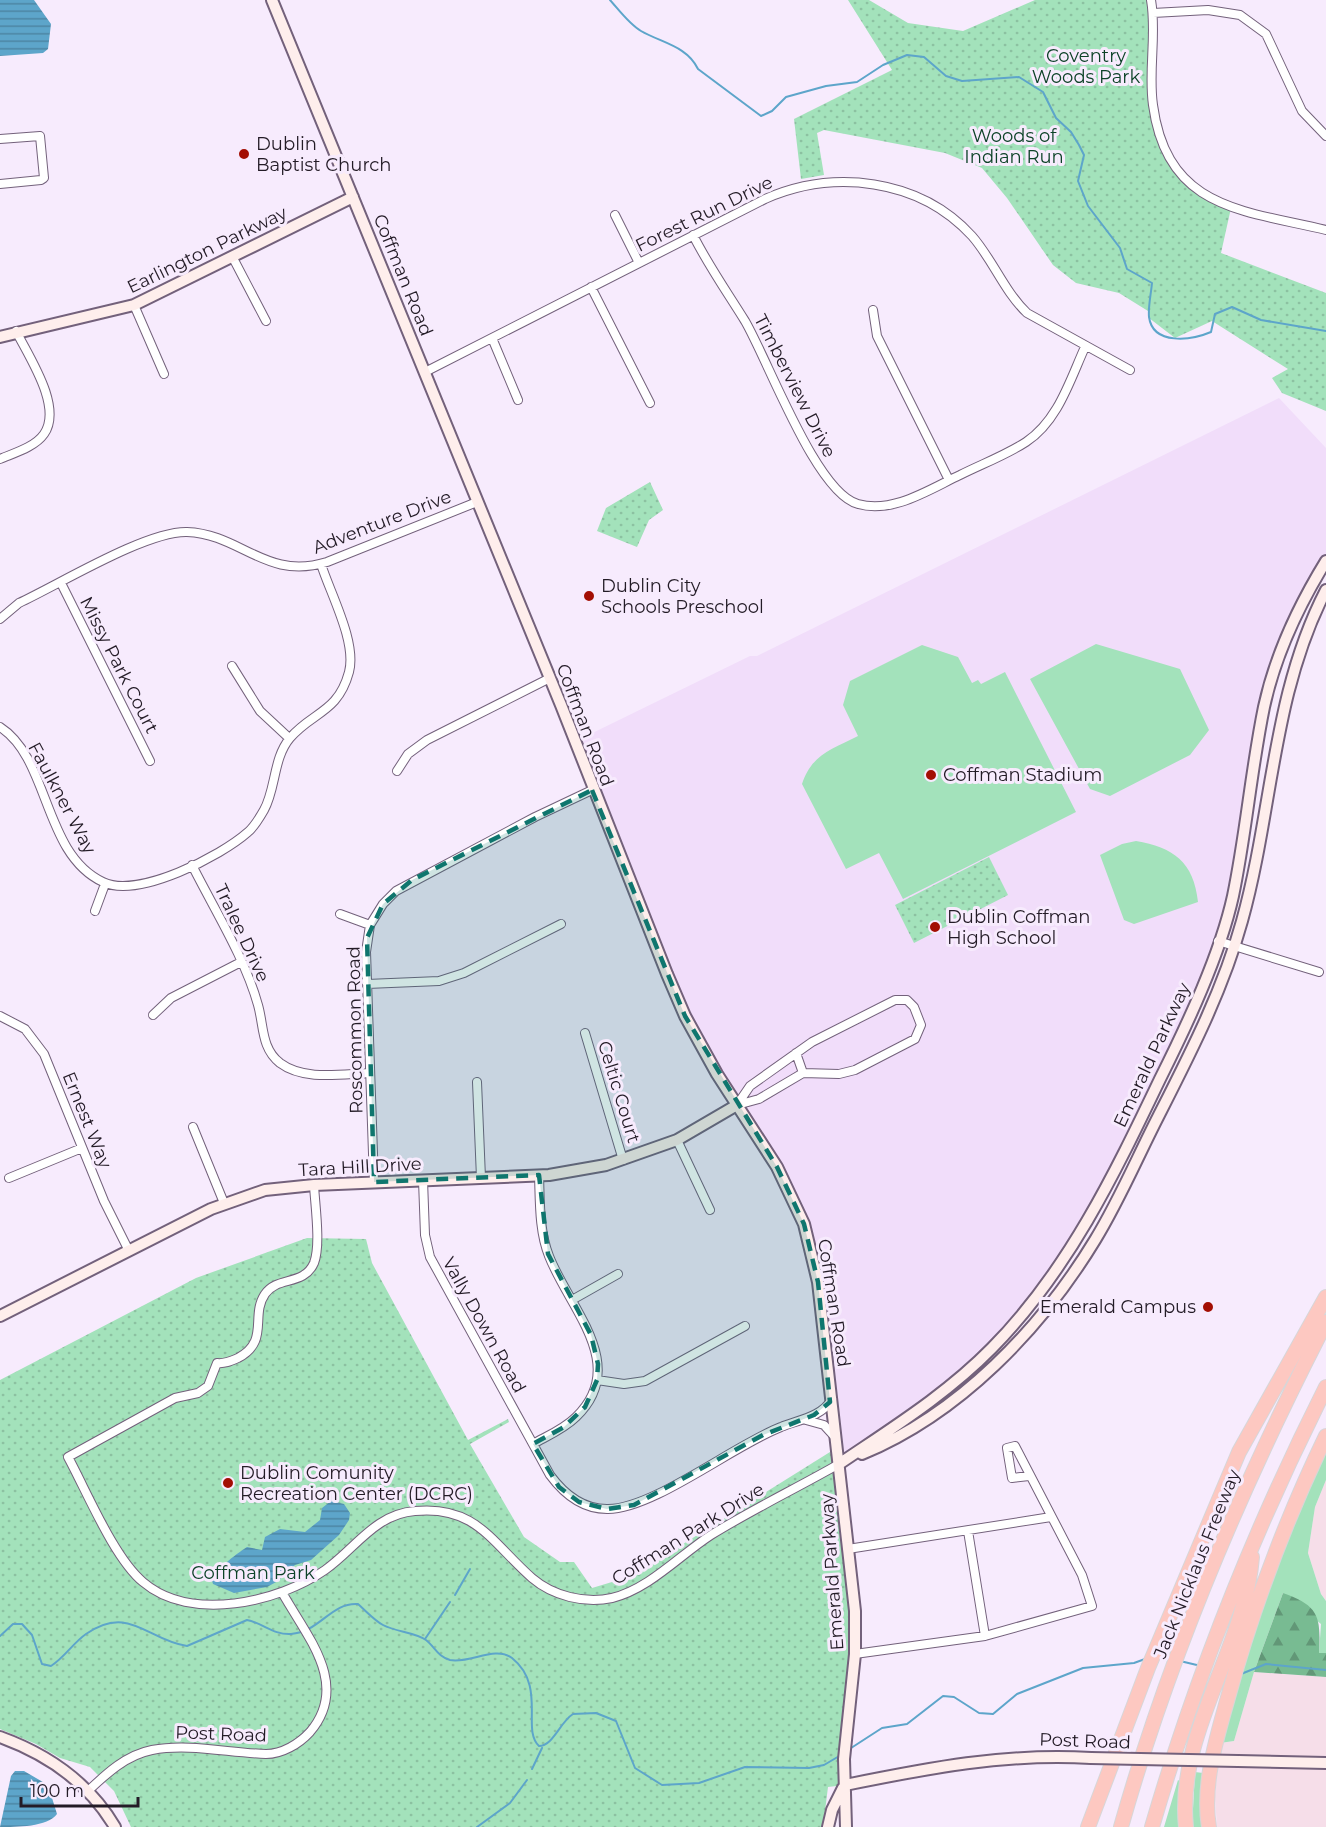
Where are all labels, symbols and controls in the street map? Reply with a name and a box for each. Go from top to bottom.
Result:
park label: Coventry Woods Park [1032,45,1140,88]
park label: Woods of Indian Run [964,125,1064,168]
place label: Dublin Baptist Church [256,133,392,176]
marker: Dublin Baptist Church [237,147,251,161]
street label: Forest Run Drive [632,171,776,257]
street label: Earlington Parkway [124,202,291,298]
street label: Coffman Road [369,211,437,339]
street label: Timberview Drive [749,311,841,461]
street label: Adventure Drive [310,485,455,559]
place label: Dublin City Schools Preschool [601,575,764,618]
marker: Dublin City Schools Preschool [582,589,596,603]
street label: Missy Park Court [75,593,163,737]
street label: Coffman Road [552,661,618,789]
street label: Faulkner Way [23,738,101,858]
place label: Coffman Stadium [943,764,1102,786]
marker: Coffman Stadium [924,768,938,782]
street label: Tralee Drive [210,880,274,986]
place label: Dublin Coffman High School [947,906,1091,949]
marker: Dublin Coffman High School [928,920,942,934]
street label: Roscommon Road [343,946,367,1114]
street label: Emerald Parkway [1109,979,1195,1131]
street label: Celtic Court [593,1038,645,1146]
street label: Ernest Way [58,1069,116,1172]
street label: Tara Hill Drive [298,1153,422,1181]
street label: Coffman Road [813,1237,855,1369]
street label: Vally Down Road [438,1253,530,1397]
place label: Emerald Campus [1040,1296,1196,1318]
marker: Emerald Campus [1201,1300,1215,1314]
place label: Dublin Comunity Recreation Center (DCRC) [240,1462,473,1505]
street label: Jack Nicklaus Freeway [1149,1466,1245,1663]
marker: Dublin Comunity Recreation Center (DCRC) [221,1476,235,1490]
street label: Coffman Park Drive [608,1478,768,1590]
street label: Emerald Parkway [816,1493,848,1651]
park label: Coffman Park [191,1562,315,1584]
street label: Post Road [175,1721,267,1747]
street label: Post Road [1039,1728,1131,1754]
scale bar [21,1770,138,1808]
text: 100 m [30,1780,84,1802]

